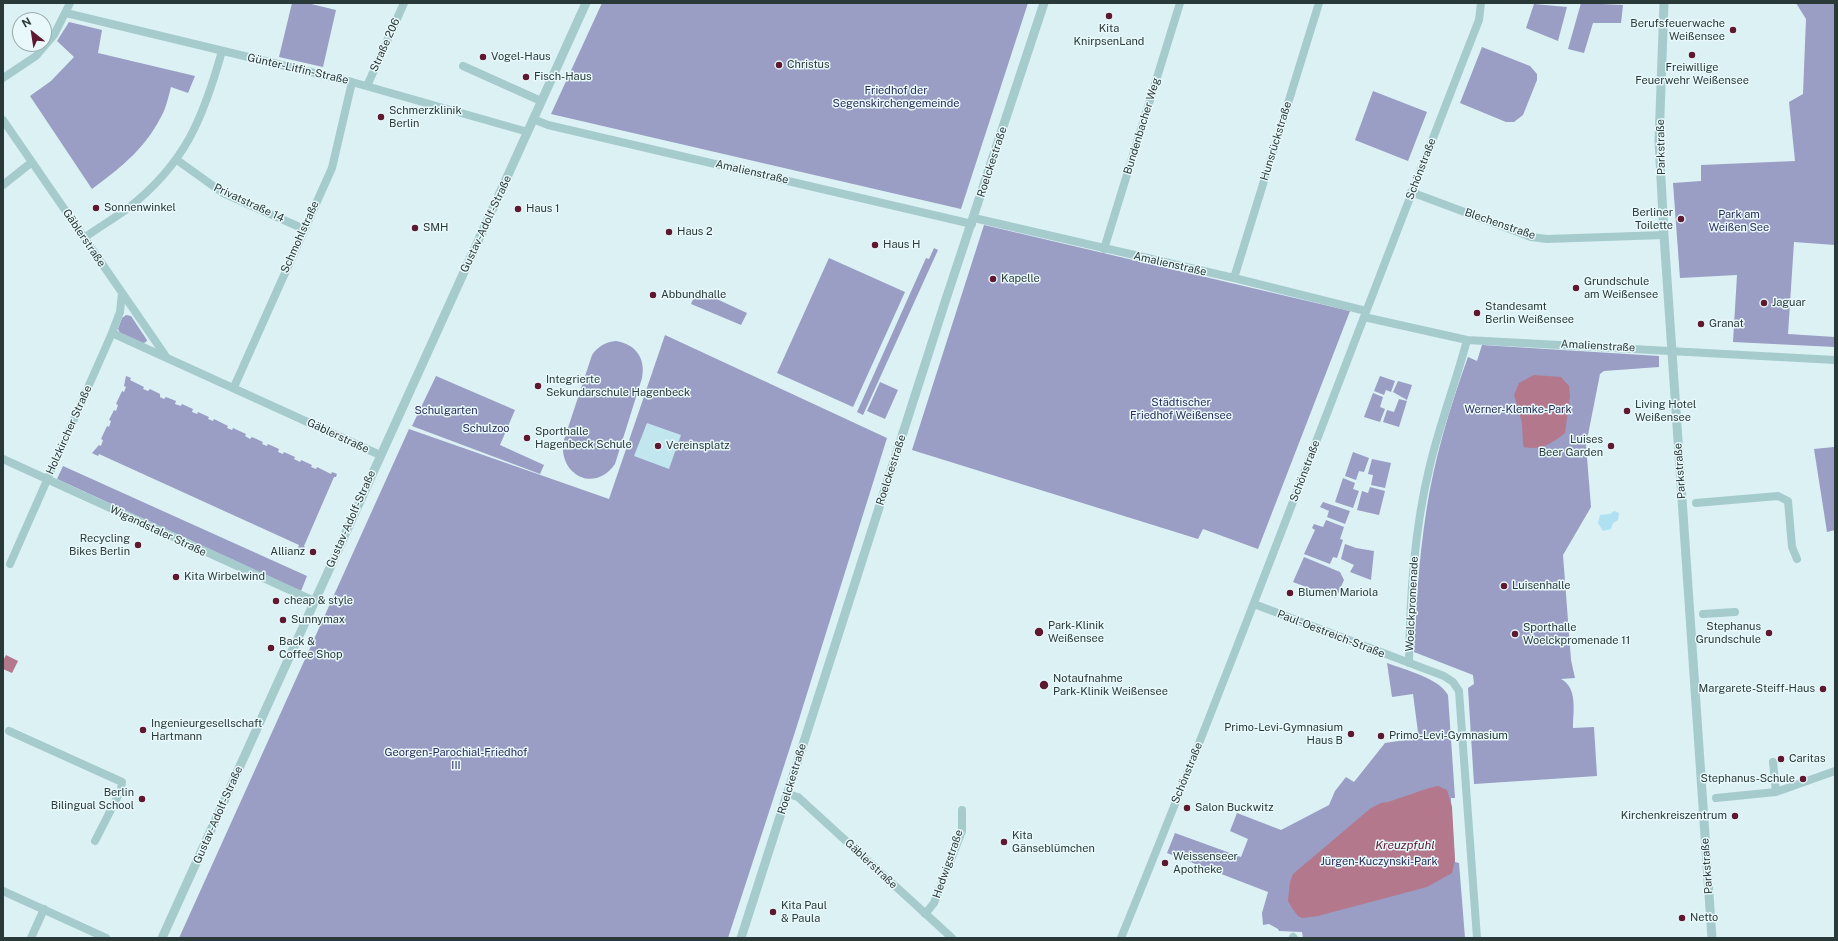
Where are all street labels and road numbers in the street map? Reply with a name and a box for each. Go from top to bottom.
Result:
street label: Straße 206 [367,16,403,74]
street label: Günter-Litfin-Straße [246,51,350,87]
street label: Bundenbacher Weg [1121,76,1163,176]
street label: Hunsrückstraße [1258,100,1294,182]
street label: Parkstraße [1654,119,1668,175]
street label: Roelckestraße [974,125,1010,199]
street label: Schönstraße [1403,136,1439,202]
street label: Amalienstraße [714,157,790,187]
street label: Gustav-Adolf-Straße [458,173,514,275]
street label: Privatstraße 14 [212,181,286,225]
street label: Schmohlstraße [278,199,322,275]
street label: Blechenstraße [1463,206,1537,242]
street label: Gäblerstraße [60,207,108,269]
street label: Amalienstraße [1132,249,1208,279]
street label: Amalienstraße [1560,337,1636,355]
street label: Holzkircher Straße [43,383,95,477]
street label: Gäblerstraße [305,416,371,456]
street label: Roelckestraße [873,433,909,507]
street label: Schönstraße [1287,438,1323,504]
street label: Parkstraße [1671,443,1689,499]
street label: Gustav-Adolf-Straße [324,468,378,570]
street label: Wigandstaler Straße [108,503,208,559]
street label: Woelckpromenade [1403,556,1421,652]
street label: Paul-Oestreich-Straße [1275,607,1387,661]
street label: Schönstraße [1169,741,1205,805]
street label: Roelckestraße [775,742,809,816]
street label: Gustav-Adolf-Straße [191,764,245,866]
street label: Hedwigstraße [930,828,966,900]
street label: Gäblerstraße [842,836,900,892]
street label: Parkstraße [1698,838,1716,894]

